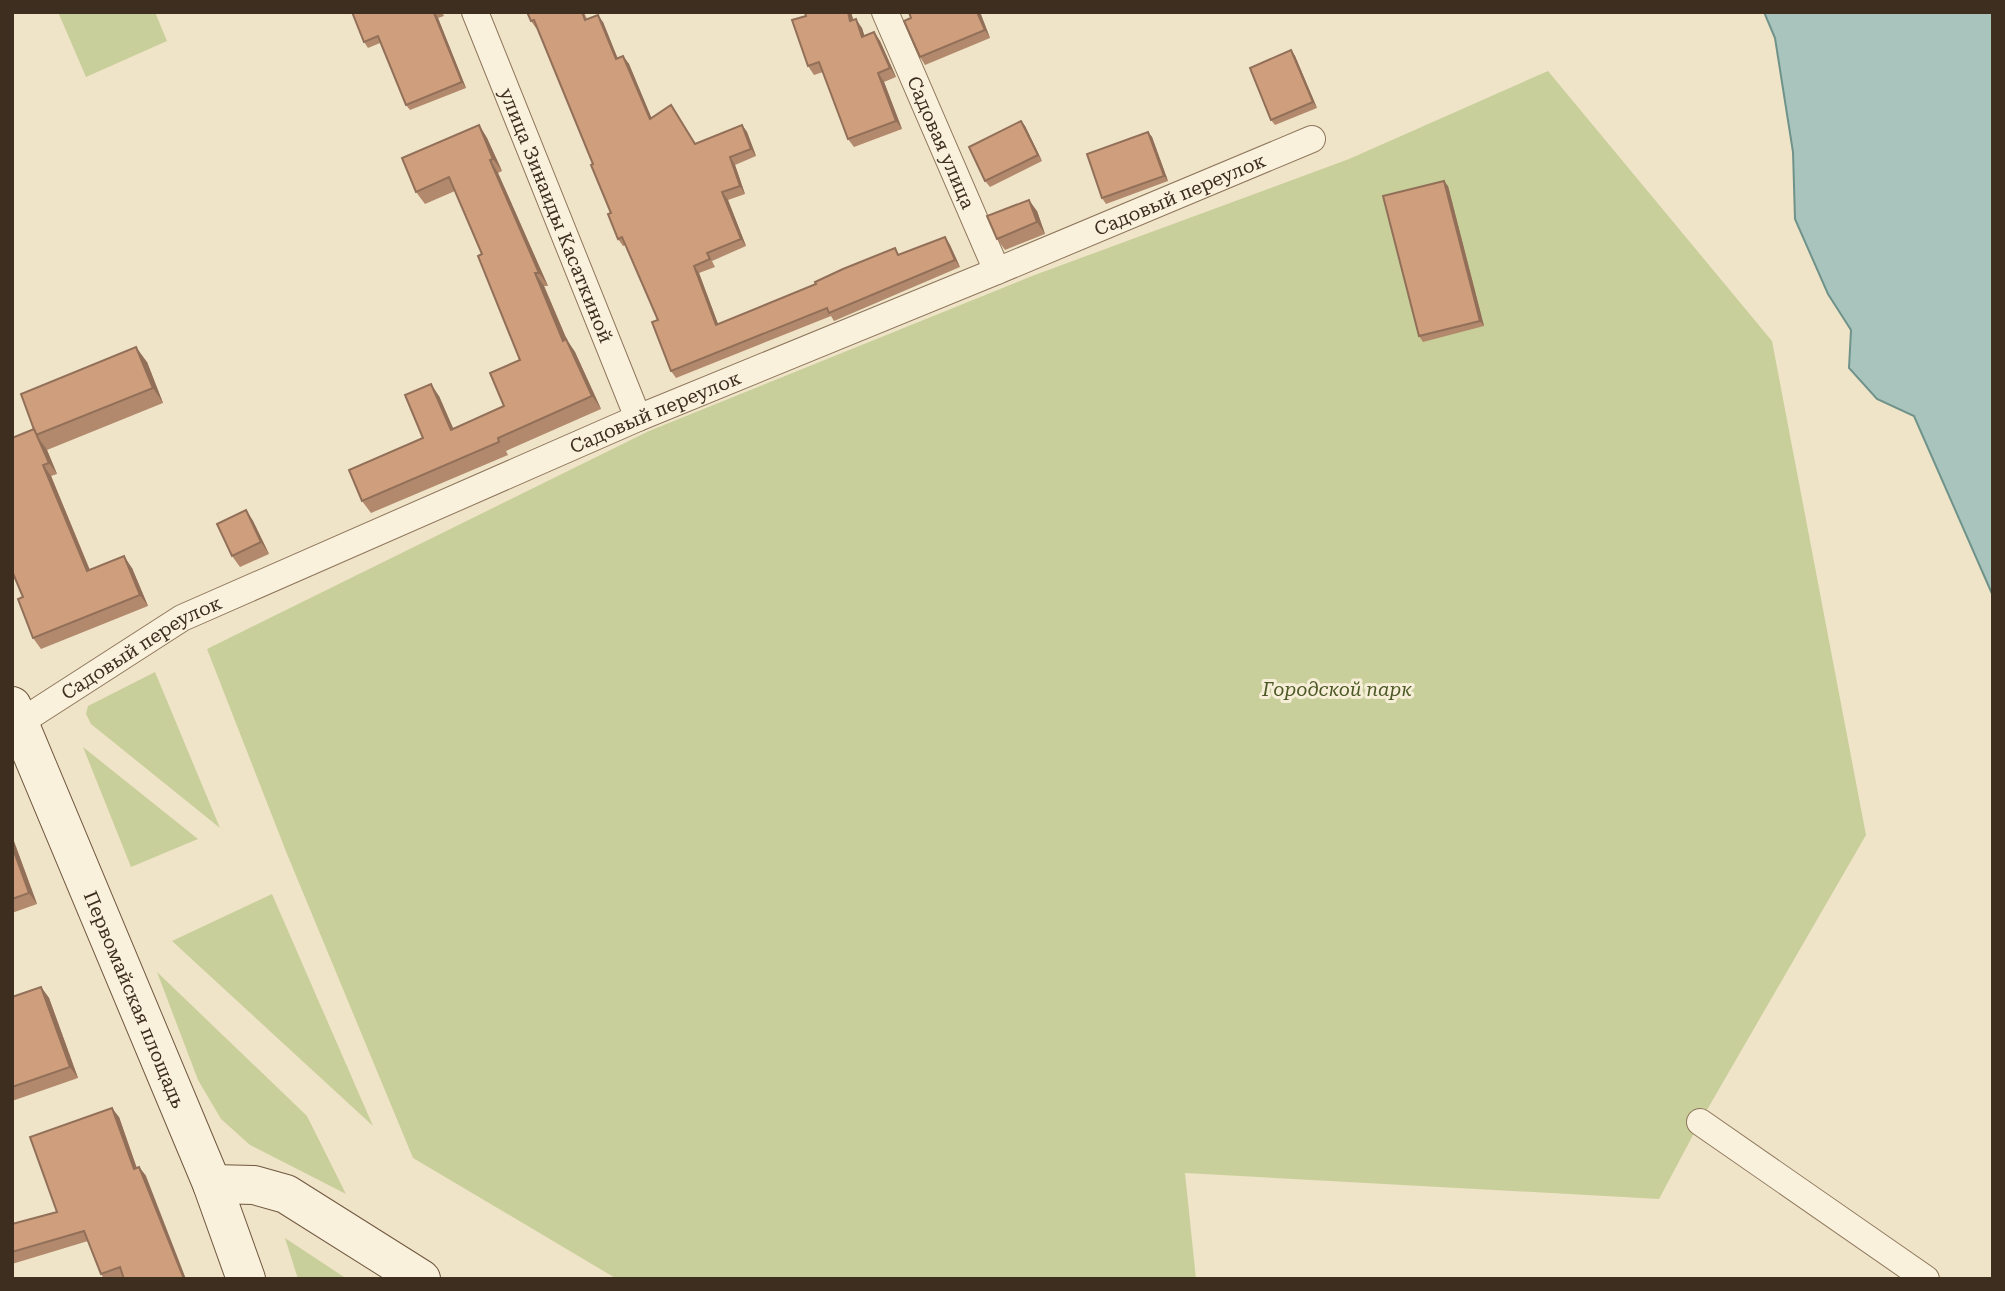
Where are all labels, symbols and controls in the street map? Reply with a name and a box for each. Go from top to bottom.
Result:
street label: Садовая улица [903,72,980,213]
street label: улица Зинаиды Касаткиной [495,84,618,346]
street label: Садовый переулок [1091,148,1269,240]
street label: Садовый переулок [566,366,744,458]
street label: Садовый переулок [57,591,225,704]
park label: Городской парк [1261,678,1412,701]
street label: Первомайская площадь [79,887,190,1111]

